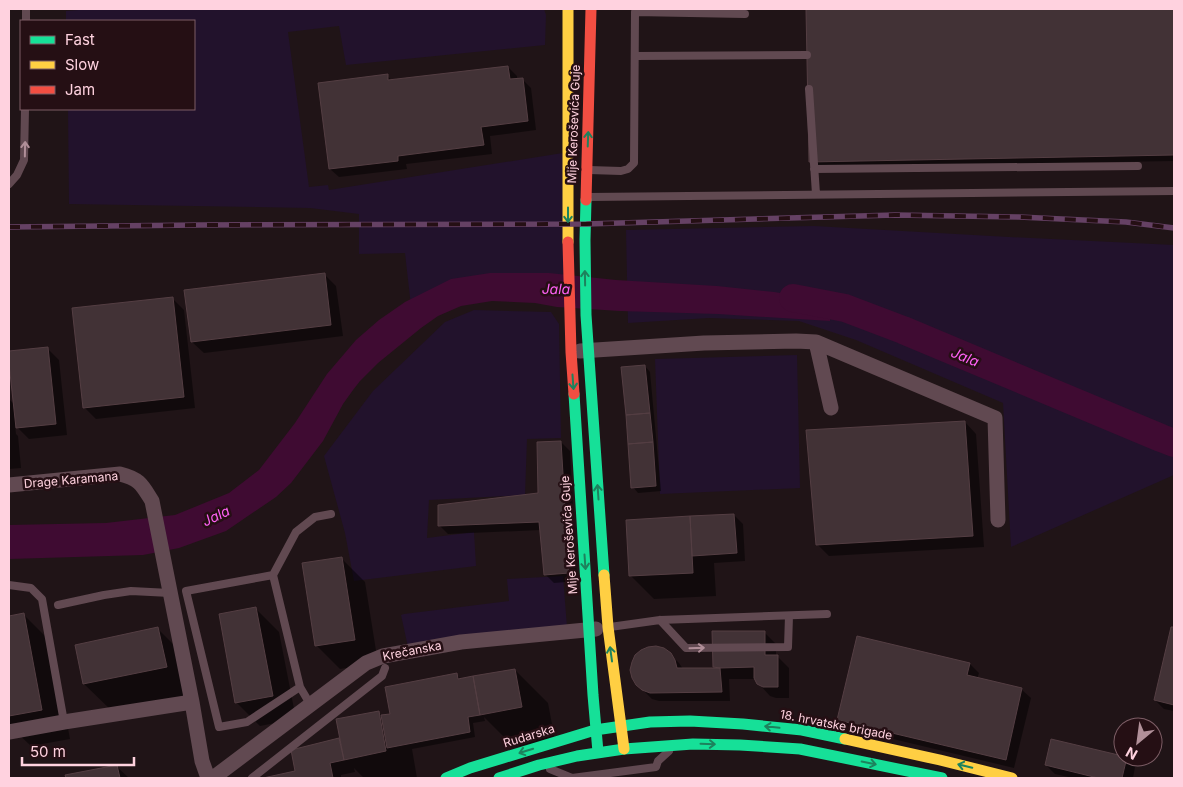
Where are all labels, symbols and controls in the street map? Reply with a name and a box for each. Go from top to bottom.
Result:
legend [20,20,195,110]
text: Fast [65,30,95,49]
text: Slow [65,55,99,74]
street label: Mije Keroševića Guje [564,64,583,184]
text: Jam [65,80,95,99]
one-way arrow [583,131,592,147]
one-way arrow [20,141,30,158]
one-way arrow [563,206,573,223]
one-way arrow [581,270,590,286]
water label: Jala [542,280,571,297]
water label: Jala [949,343,982,370]
one-way arrow [568,374,577,390]
street label: Drage Karamana [23,468,119,491]
street label: Mije Keroševića Guje [557,475,580,595]
one-way arrow [594,484,603,500]
water label: Jala [199,501,233,529]
one-way arrow [580,554,589,570]
street label: Krečanska [381,637,443,664]
one-way arrow [688,643,704,653]
one-way arrow [606,646,616,662]
street label: 18. hrvatske brigade [779,706,894,743]
north arrow [1113,717,1163,767]
street label: Rudarska [501,721,556,750]
one-way arrow [764,722,780,732]
scale bar [22,734,135,766]
one-way arrow [699,739,715,749]
text: 50 m [30,742,66,761]
text: N [1123,744,1140,764]
one-way arrow [519,746,535,756]
one-way arrow [860,759,876,768]
one-way arrow [958,761,974,771]

